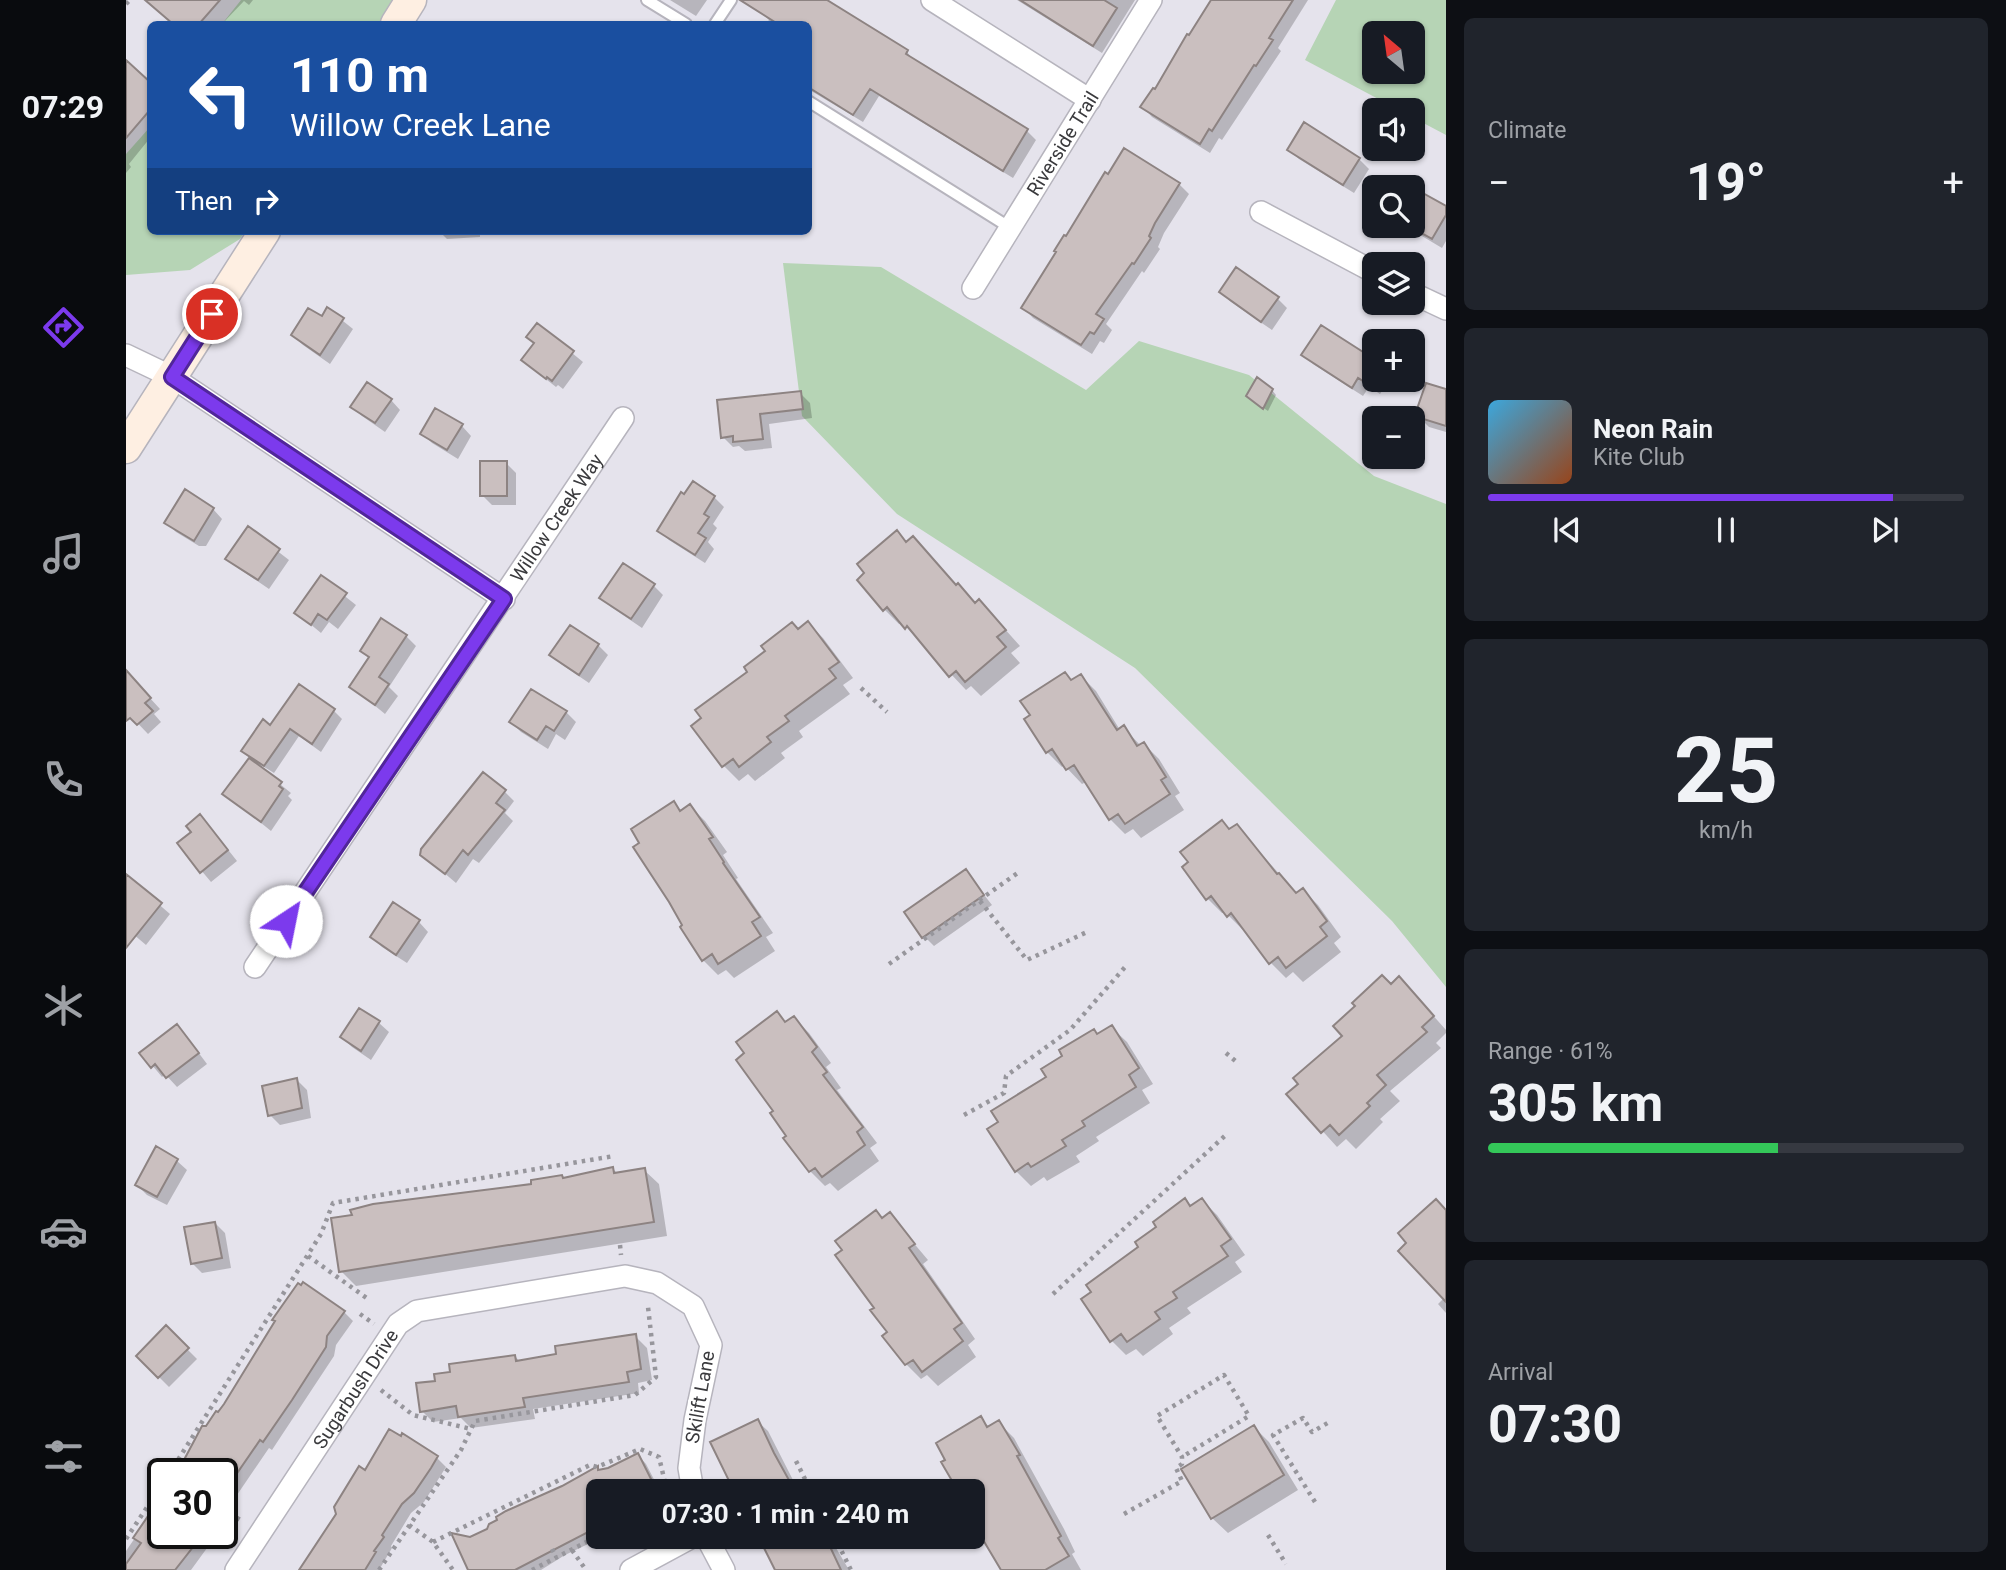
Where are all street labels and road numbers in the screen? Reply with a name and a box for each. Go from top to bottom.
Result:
street label: Riverside Trail [1022,87,1103,200]
street label: Willow Creek Way [505,449,607,586]
street label: Sugarbush Drive [308,1325,403,1453]
street label: Skilift Lane [681,1349,719,1445]

